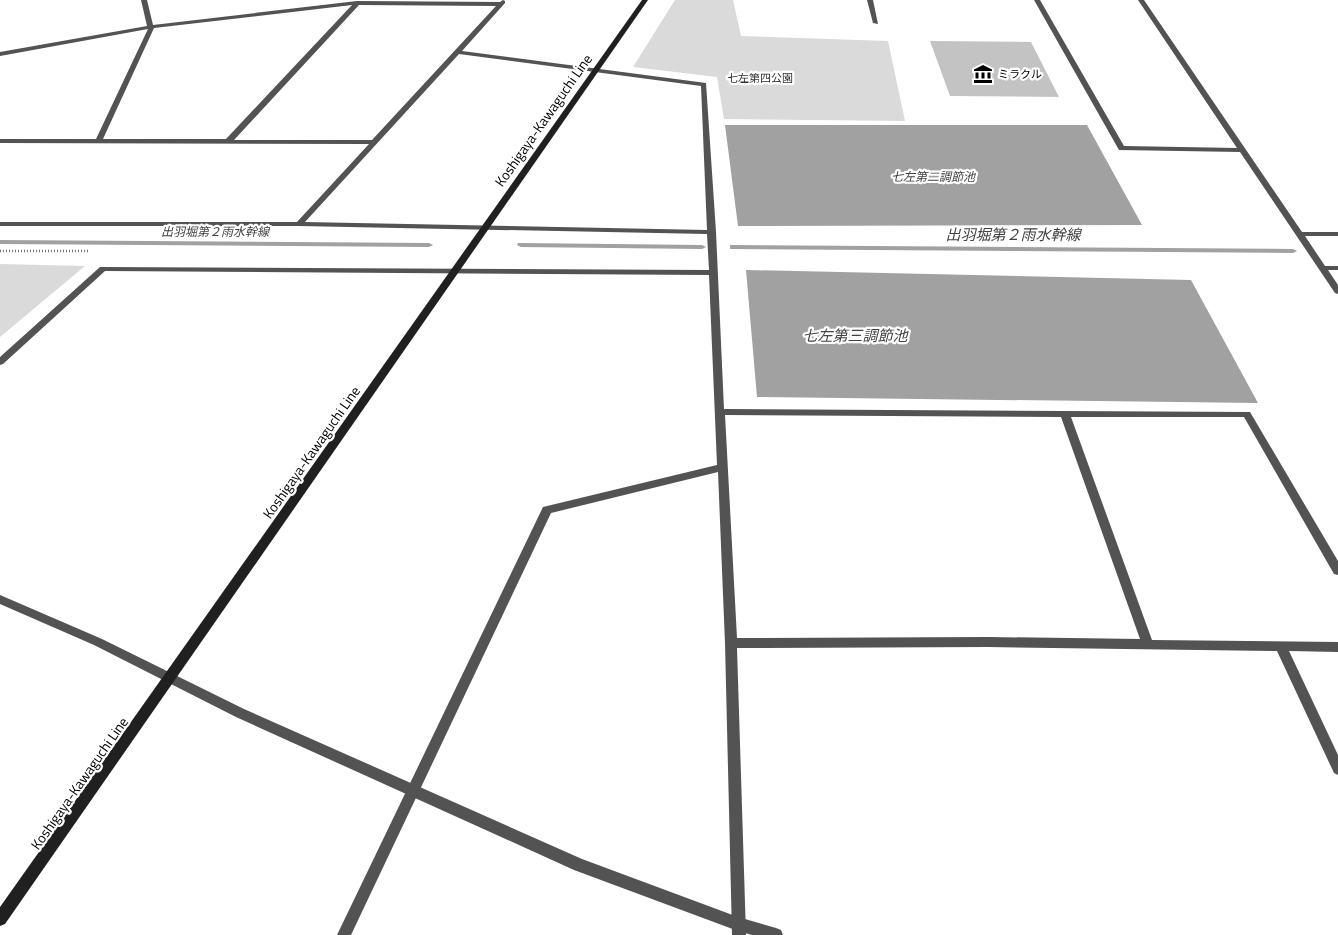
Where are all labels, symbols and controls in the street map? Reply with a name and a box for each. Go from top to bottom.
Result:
street label: Koshigaya-Kawaguchi Line [489,49,597,191]
museum icon: ミラクル [972,63,994,85]
place label: ミラクル [998,66,1042,82]
park label: 七左第四公園 [727,70,793,86]
water label: 七左第二調節池 [891,167,976,186]
water label: 出羽堀第２雨水幹線 [161,222,271,241]
water label: 出羽堀第２雨水幹線 [945,223,1082,246]
water label: 七左第三調節池 [802,324,909,347]
street label: Koshigaya-Kawaguchi Line [257,381,365,523]
street label: Koshigaya-Kawaguchi Line [25,712,133,854]

